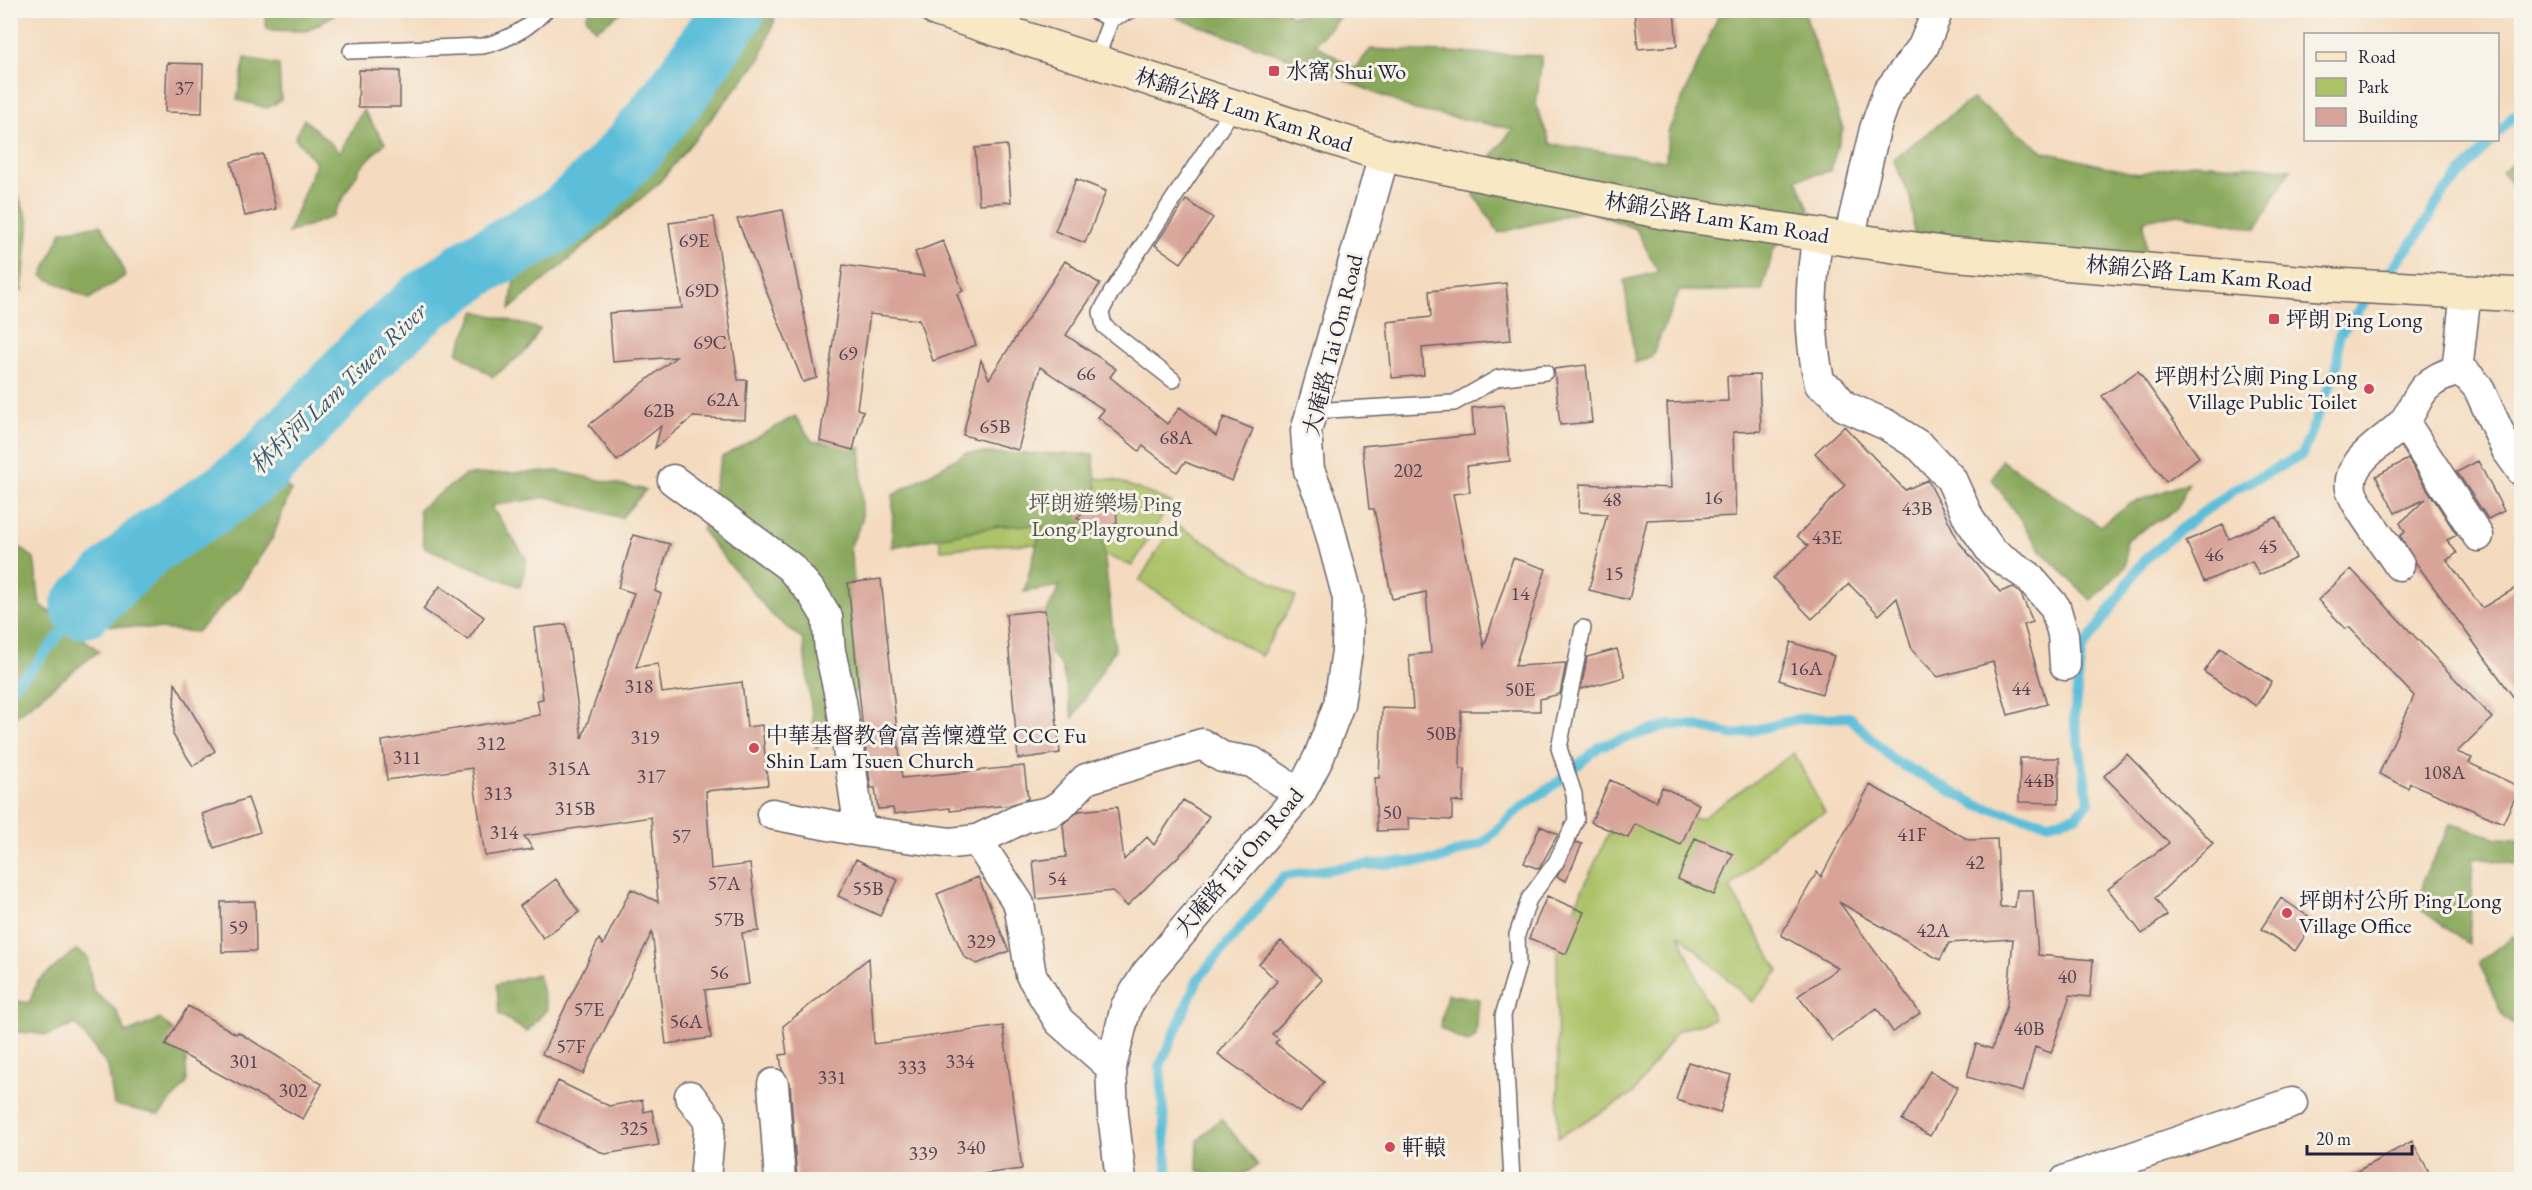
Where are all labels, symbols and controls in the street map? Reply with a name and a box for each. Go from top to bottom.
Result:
legend [2304,33,2499,141]
text: Road [2358,45,2397,68]
place label: 水窩 Shui Wo [1286,57,1406,86]
street label: 林錦公路 Lam Kam Road [1132,61,1357,159]
marker: 水窩 Shui Wo [1267,64,1281,78]
house number: 37 [174,75,194,101]
text: Park [2358,75,2389,98]
text: Building [2358,105,2418,128]
street label: 林錦公路 Lam Kam Road [1603,186,1832,250]
house number: 69E [679,227,709,253]
street label: 林錦公路 Lam Kam Road [2085,250,2314,298]
street label: 大庵路 Tai Om Road [1296,251,1370,439]
house number: 69D [685,277,719,303]
water label: 林村河 Lam Tsuen River [243,294,434,481]
place label: 坪朗 Ping Long [2286,305,2423,334]
marker: 坪朗 Ping Long [2267,312,2281,326]
house number: 69C [693,329,727,355]
house number: 69 [838,340,858,366]
house number: 66 [1076,360,1096,386]
place label: 坪朗村公廁 Ping Long Village Public Toilet [2155,362,2357,416]
marker: 坪朗村公廁 Ping Long Village Public Toilet [2362,382,2376,396]
house number: 62A [706,386,740,412]
house number: 62B [644,397,674,423]
house number: 65B [980,413,1010,439]
house number: 68A [1159,424,1193,450]
house number: 202 [1394,457,1423,483]
house number: 16 [1703,484,1723,510]
house number: 48 [1602,486,1622,512]
park label: 坪朗遊樂場 Ping Long Playground [1028,489,1182,543]
house number: 43B [1902,495,1932,521]
house number: 43E [1812,524,1842,550]
house number: 45 [2258,533,2278,559]
house number: 46 [2204,541,2224,567]
house number: 15 [1604,560,1624,586]
house number: 14 [1510,580,1530,606]
house number: 16A [1789,655,1823,681]
house number: 318 [625,673,653,699]
house number: 44 [2011,675,2031,701]
house number: 50E [1505,676,1535,702]
house number: 50B [1426,720,1456,746]
place label: 中華基督教會富善懍遵堂 CCC Fu Shin Lam Tsuen Church [766,721,1087,775]
house number: 319 [631,724,660,750]
house number: 312 [477,730,506,756]
marker: 中華基督教會富善懍遵堂 CCC Fu Shin Lam Tsuen Church [747,741,761,755]
house number: 311 [393,744,421,770]
house number: 315A [548,755,590,781]
house number: 108A [2423,759,2465,785]
house number: 317 [637,763,666,789]
house number: 44B [2024,767,2054,793]
house number: 313 [484,780,512,806]
street label: 大庵路 Tai Om Road [1168,781,1310,942]
house number: 315B [555,795,595,821]
house number: 50 [1382,799,1402,825]
house number: 314 [490,819,519,845]
house number: 41F [1897,821,1927,847]
house number: 57 [671,823,691,849]
house number: 42 [1965,849,1985,875]
house number: 54 [1047,865,1067,891]
house number: 57A [707,870,741,896]
house number: 55B [853,875,883,901]
place label: 坪朗村公所 Ping Long Village Office [2299,886,2502,940]
house number: 57B [714,906,744,932]
marker: 坪朗村公所 Ping Long Village Office [2280,906,2294,920]
house number: 59 [228,914,248,940]
house number: 42A [1916,917,1950,943]
house number: 329 [967,928,996,954]
house number: 56 [709,959,729,985]
house number: 40 [2057,963,2077,989]
house number: 57E [574,996,604,1022]
house number: 56A [669,1008,703,1034]
house number: 40B [2014,1015,2044,1041]
house number: 57F [556,1033,586,1059]
house number: 301 [230,1048,258,1074]
house number: 334 [946,1048,975,1074]
house number: 333 [898,1054,926,1080]
house number: 331 [818,1064,846,1090]
house number: 302 [279,1077,308,1103]
house number: 325 [620,1115,648,1141]
scale bar [2307,1118,2412,1156]
text: 20 m [2316,1127,2351,1150]
place label: 軒轅 [1402,1133,1446,1162]
house number: 340 [957,1134,986,1160]
house number: 339 [909,1140,938,1166]
marker: 軒轅 [1383,1140,1397,1154]

